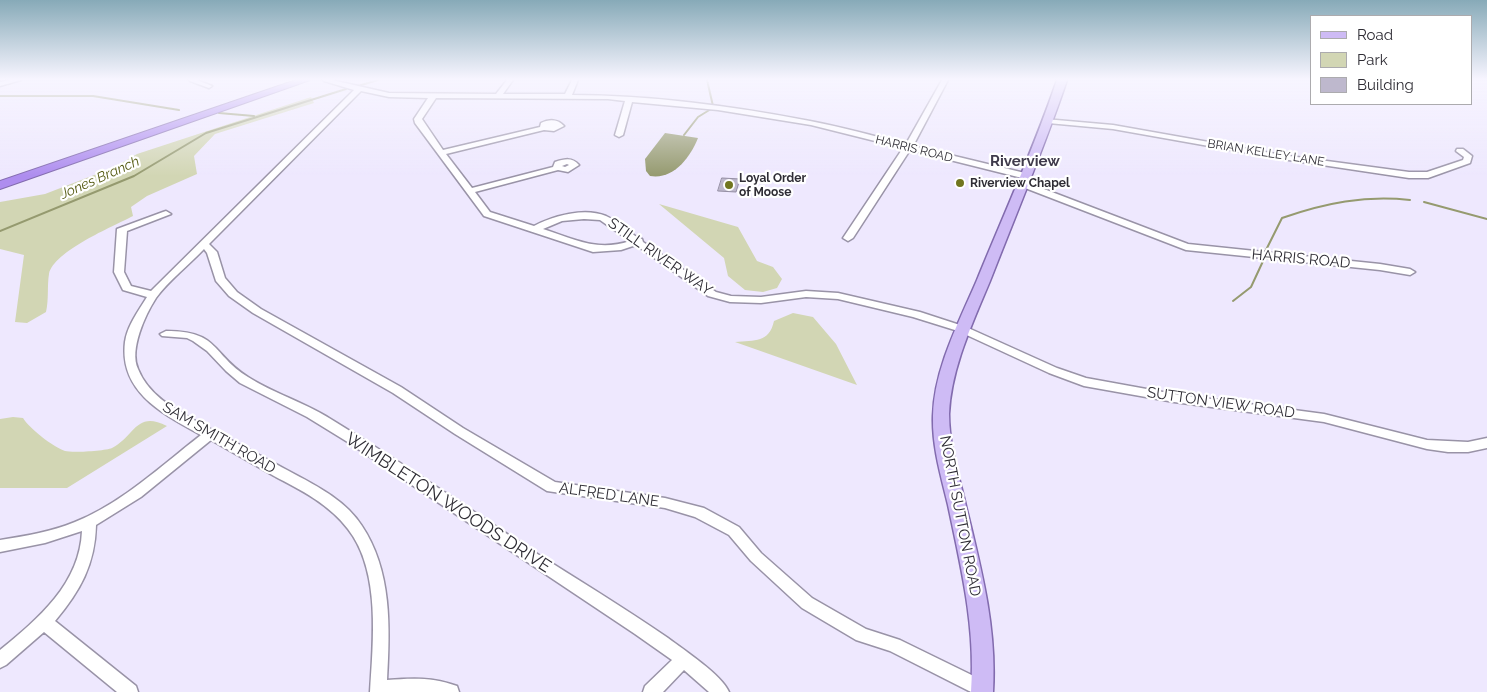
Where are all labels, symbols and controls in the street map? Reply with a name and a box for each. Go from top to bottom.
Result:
legend [1310,15,1472,105]
text: Road [1357,26,1393,44]
text: Park [1357,51,1388,69]
text: Building [1357,76,1414,94]
street label: HARRIS ROAD [874,132,954,166]
street label: BRIAN KELLEY LANE [1207,137,1325,169]
district label: Riverview [990,152,1060,170]
water label: Jones Branch [58,153,142,203]
place label: Loyal Order of Moose [739,171,806,199]
place label: Riverview Chapel [970,176,1070,190]
marker: Riverview Chapel [954,177,966,189]
marker: Loyal Order of Moose [723,179,735,191]
street label: STILL RIVER WAY [604,214,716,300]
street label: HARRIS ROAD [1251,246,1351,272]
street label: SUTTON VIEW ROAD [1146,384,1296,422]
street label: SAM SMITH ROAD [159,398,279,478]
street label: WIMBLETON WOODS DRIVE [341,428,555,578]
street label: NORTH SUTTON ROAD [936,434,984,598]
street label: ALFRED LANE [558,479,660,511]

